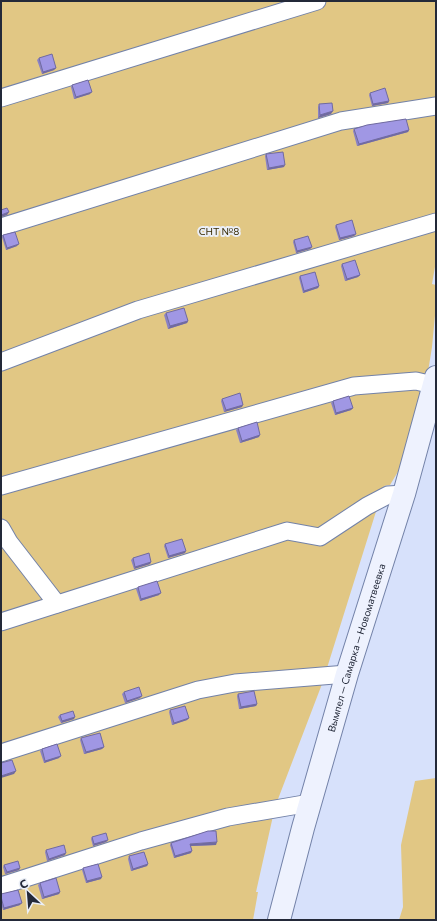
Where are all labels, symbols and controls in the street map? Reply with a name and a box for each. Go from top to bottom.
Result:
park label: СНТ №8 [199,225,239,237]
street label: Вымпел — Самарка — Новоматвеевка [325,562,388,733]
north arrow [8,873,48,913]
text: С [17,876,30,891]

